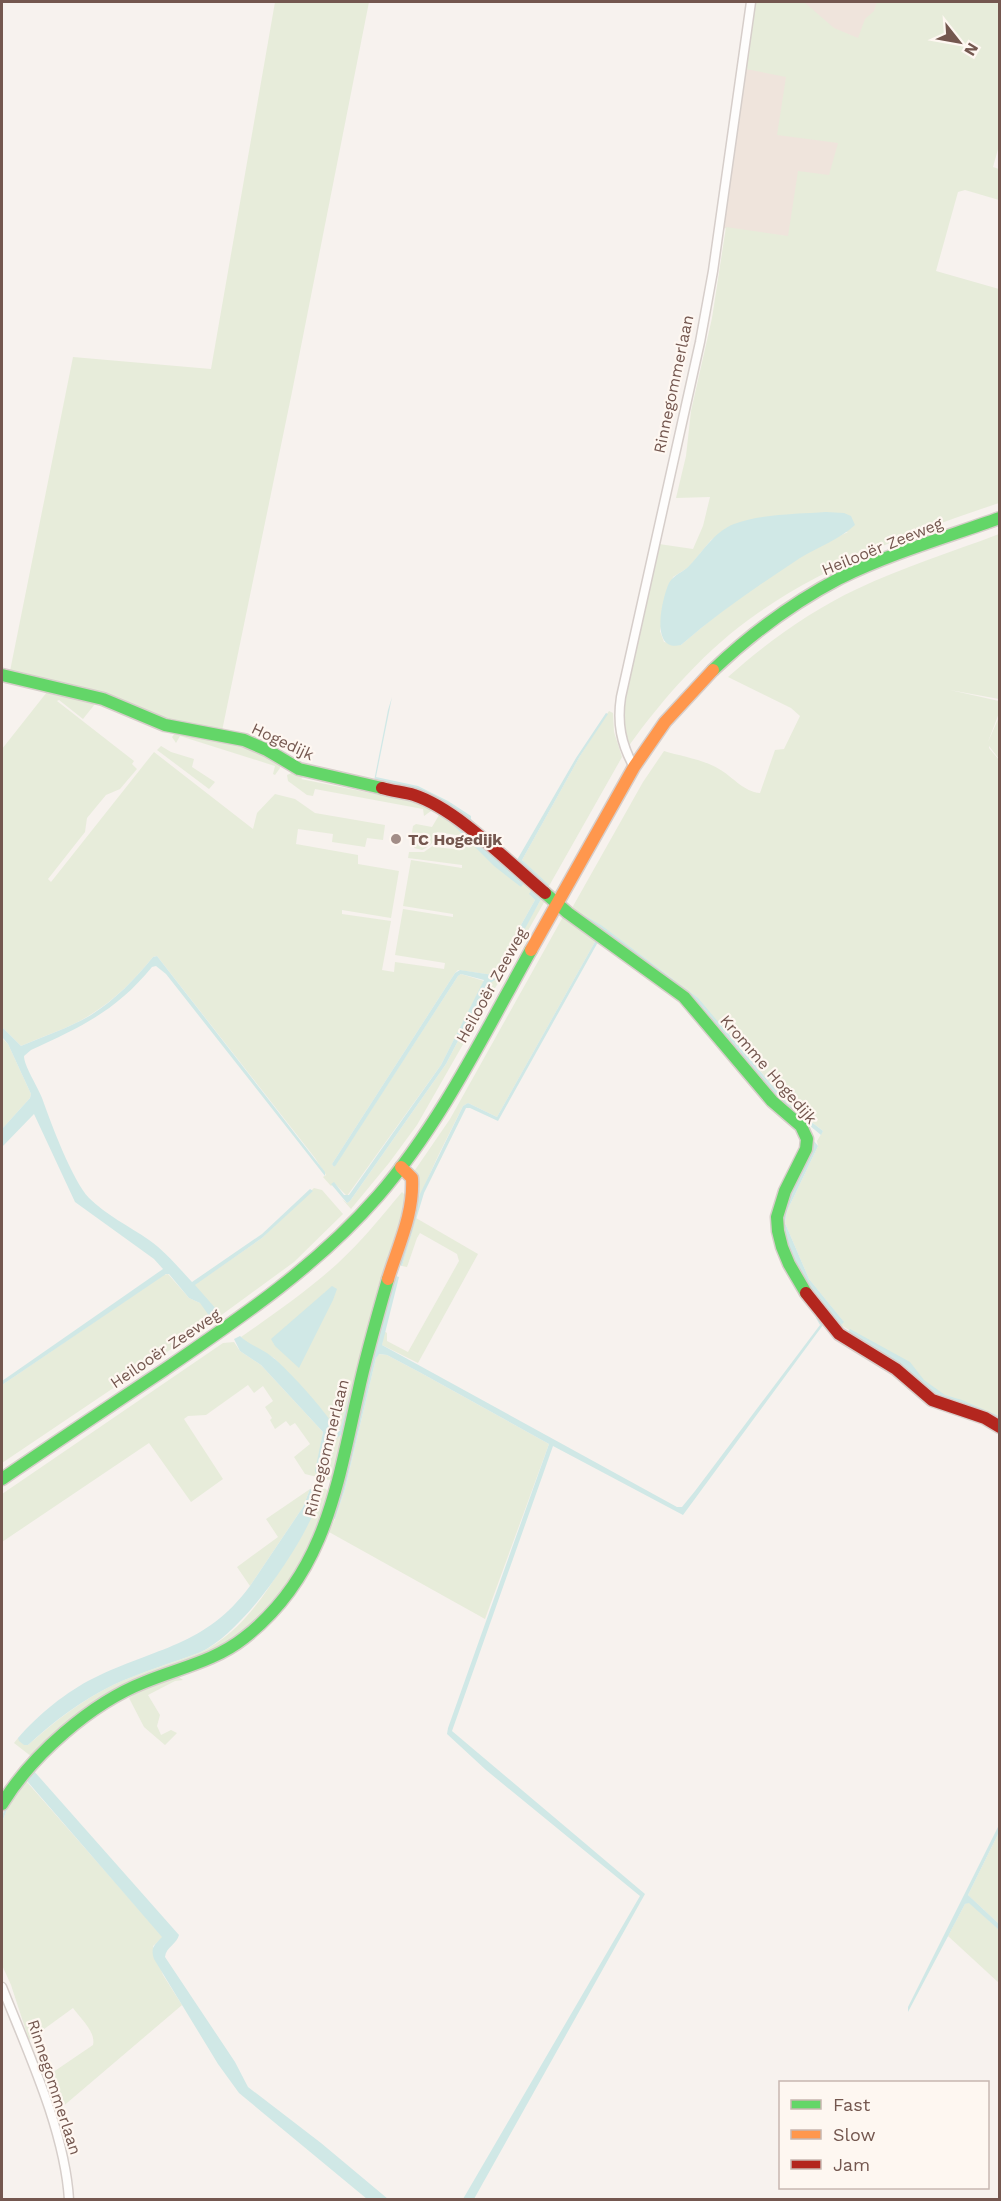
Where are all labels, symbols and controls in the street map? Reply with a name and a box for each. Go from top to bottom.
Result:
north arrow [929,12,989,72]
text: N [960,39,983,59]
street label: Rinnegommerlaan [650,313,697,455]
street label: Heilooër Zeeweg [819,513,946,579]
street label: Hogedijk [249,719,317,764]
place label: TC Hogedijk [408,830,502,849]
marker: TC Hogedijk [389,832,403,846]
street label: Heilooër Zeeweg [452,924,531,1046]
street label: Kromme Hogedijk [716,1011,821,1128]
street label: Heilooër Zeeweg [107,1304,224,1392]
street label: Rinnegommerlaan [300,1377,353,1519]
street label: Rinnegommerlaan [24,2017,85,2157]
legend [779,2081,989,2189]
text: Fast [833,2094,871,2115]
text: Slow [833,2124,876,2145]
text: Jam [833,2154,870,2175]

